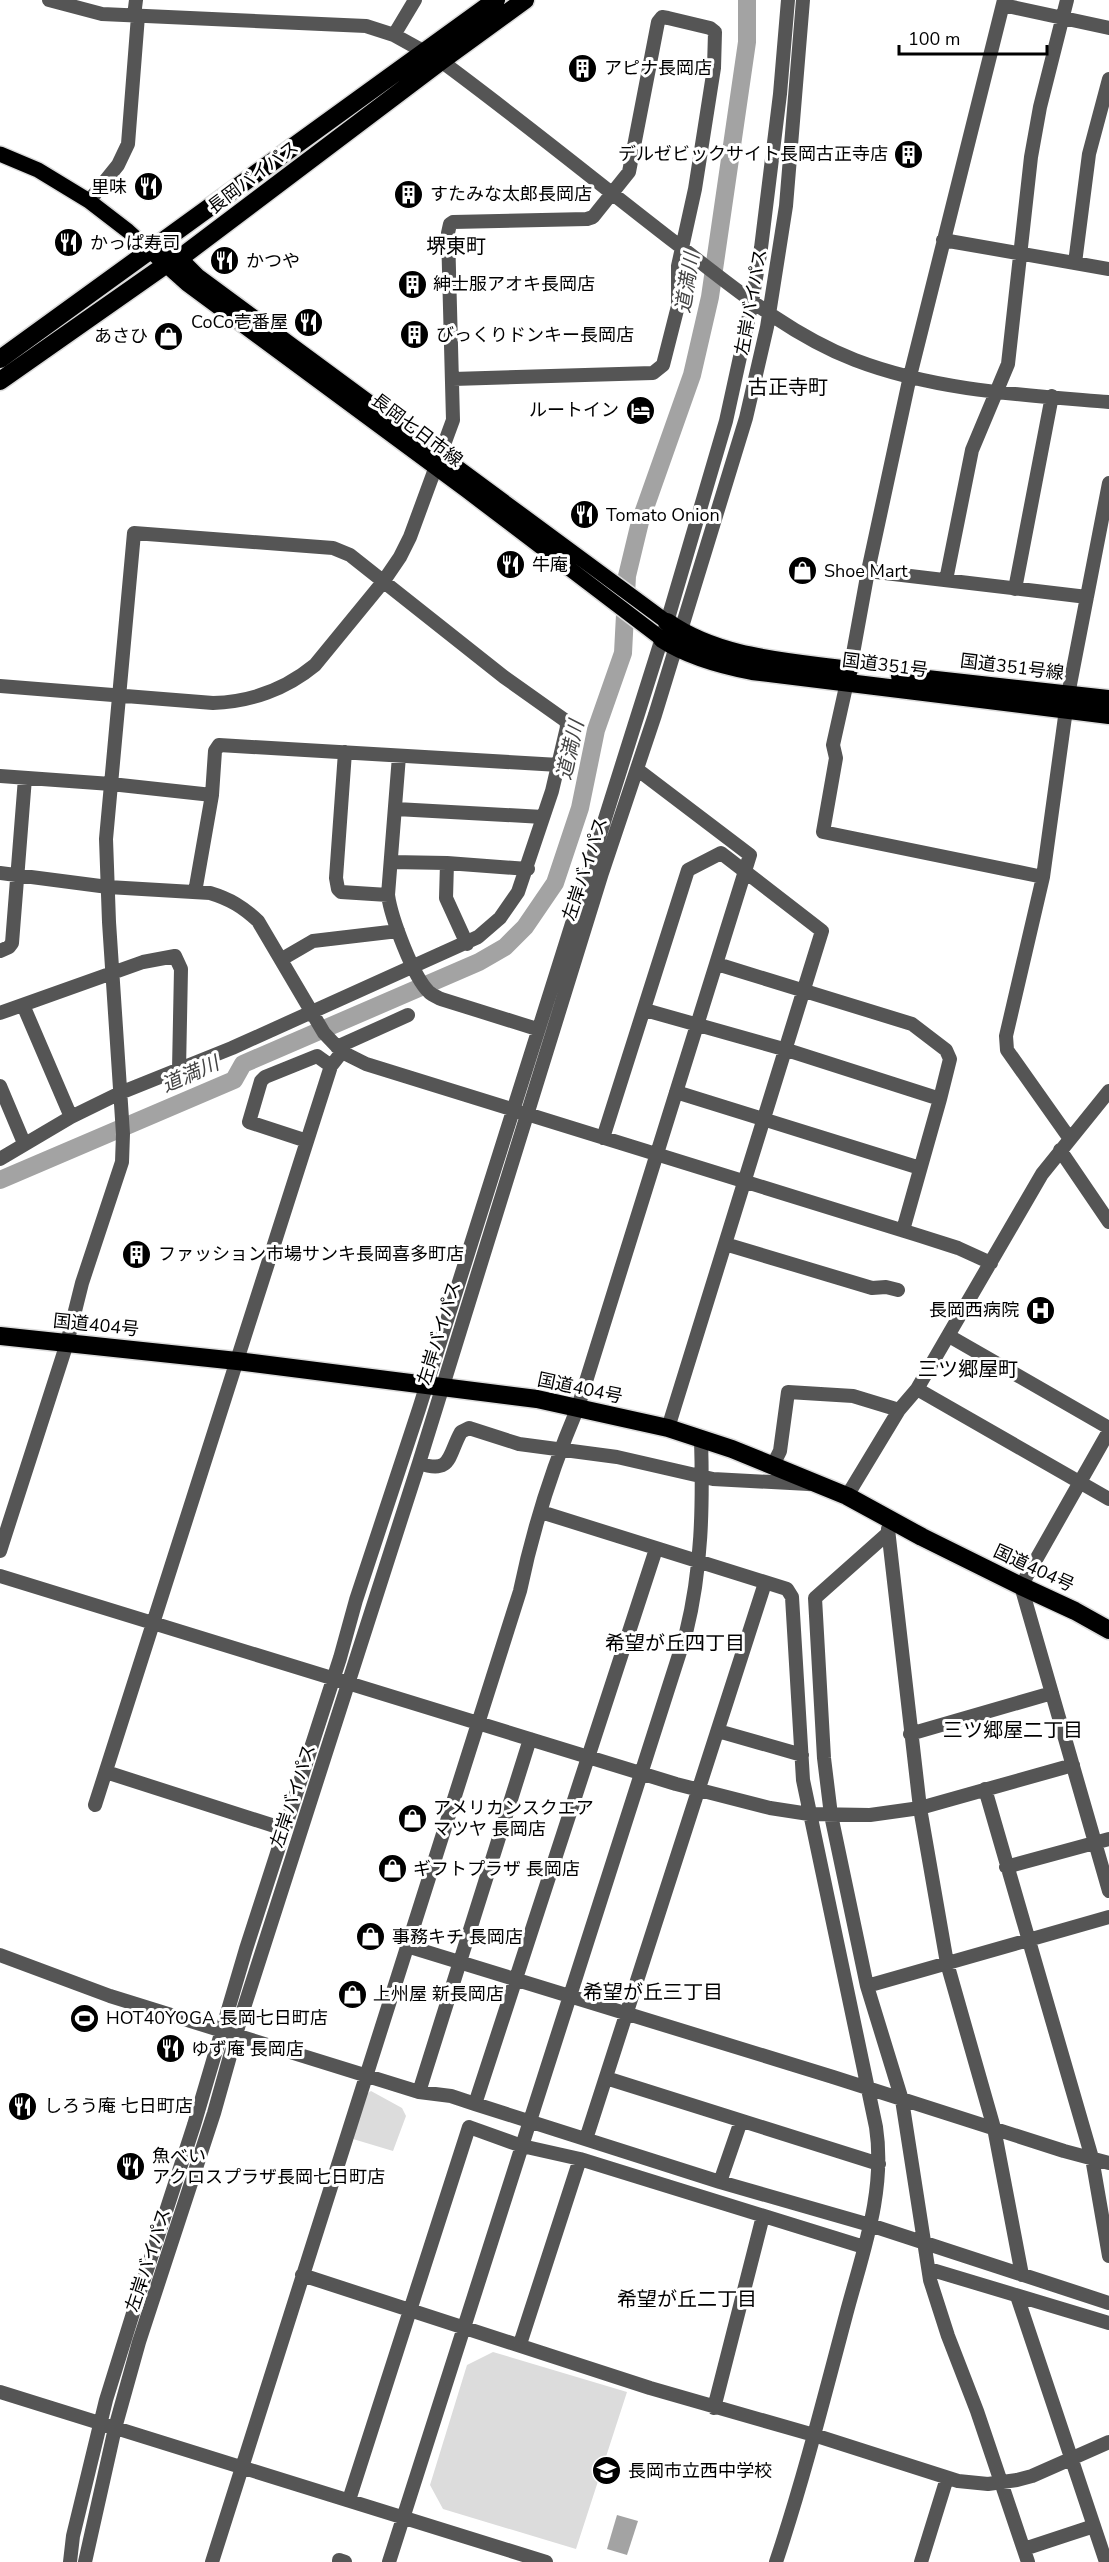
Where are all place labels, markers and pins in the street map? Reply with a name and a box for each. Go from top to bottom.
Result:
building icon: アピナ長岡店 [567,52,599,84]
place label: アピナ長岡店 [604,56,712,80]
building icon: デルゼビックサイト長岡古正寺店 [893,138,925,170]
place label: デルゼビックサイト長岡古正寺店 [618,142,888,166]
restaurant icon: 里味 [132,171,164,203]
place label: 里味 [91,175,127,199]
building icon: すたみな太郎長岡店 [393,178,425,210]
place label: すたみな太郎長岡店 [430,182,592,206]
restaurant icon: かっぱ寿司 [53,227,85,259]
place label: かっぱ寿司 [90,231,180,255]
restaurant icon: かつや [209,245,241,277]
place label: かつや [246,249,300,273]
building icon: 紳士服アオキ長岡店 [396,268,428,300]
place label: 紳士服アオキ長岡店 [433,272,595,296]
restaurant icon: CoCo壱番屋 [293,306,325,338]
place label: CoCo壱番屋 [191,310,288,334]
building icon: びっくりドンキー長岡店 [399,319,431,351]
shop icon: あさひ [153,320,185,352]
place label: びっくりドンキー長岡店 [436,323,634,347]
place label: あさひ [94,324,148,348]
hotel icon: ルートイン [624,394,656,426]
place label: ルートイン [529,398,619,422]
restaurant icon: Tomato Onion [569,499,601,531]
place label: Tomato Onion [606,503,720,527]
restaurant icon: 牛庵 [495,549,527,581]
place label: 牛庵 [532,553,568,577]
shop icon: Shoe Mart [787,555,819,587]
place label: Shoe Mart [824,559,908,583]
building icon: ファッション市場サンキ長岡喜多町店 [121,1238,153,1270]
place label: ファッション市場サンキ長岡喜多町店 [158,1242,464,1266]
hospital icon: 長岡西病院 [1024,1294,1056,1326]
place label: 長岡西病院 [929,1298,1019,1322]
place label: アメリカンスクエア マツヤ 長岡店 [433,1796,594,1841]
shop icon: アメリカンスクエア マツヤ 長岡店 [396,1802,428,1834]
shop icon: ギフトプラザ 長岡店 [376,1853,408,1885]
place label: ギフトプラザ 長岡店 [413,1857,580,1881]
shop icon: 事務キチ 長岡店 [355,1921,387,1953]
place label: 事務キチ 長岡店 [392,1925,523,1949]
shop icon: 上州屋 新長岡店 [336,1978,368,2010]
place label: 上州屋 新長岡店 [373,1982,504,2006]
sports icon: HOT40YOGA 長岡七日町店 [69,2002,101,2034]
place label: HOT40YOGA 長岡七日町店 [106,2006,328,2030]
restaurant icon: ゆず庵 長岡店 [154,2033,186,2065]
place label: ゆず庵 長岡店 [191,2037,304,2061]
restaurant icon: しろう庵 七日町店 [7,2090,39,2122]
place label: しろう庵 七日町店 [44,2094,193,2118]
place label: 魚べい アクロスプラザ長岡七日町店 [152,2144,385,2189]
restaurant icon: 魚べい アクロスプラザ長岡七日町店 [115,2150,147,2182]
school or university icon: 長岡市立西中学校 [591,2455,623,2487]
place label: 長岡市立西中学校 [628,2459,772,2483]

